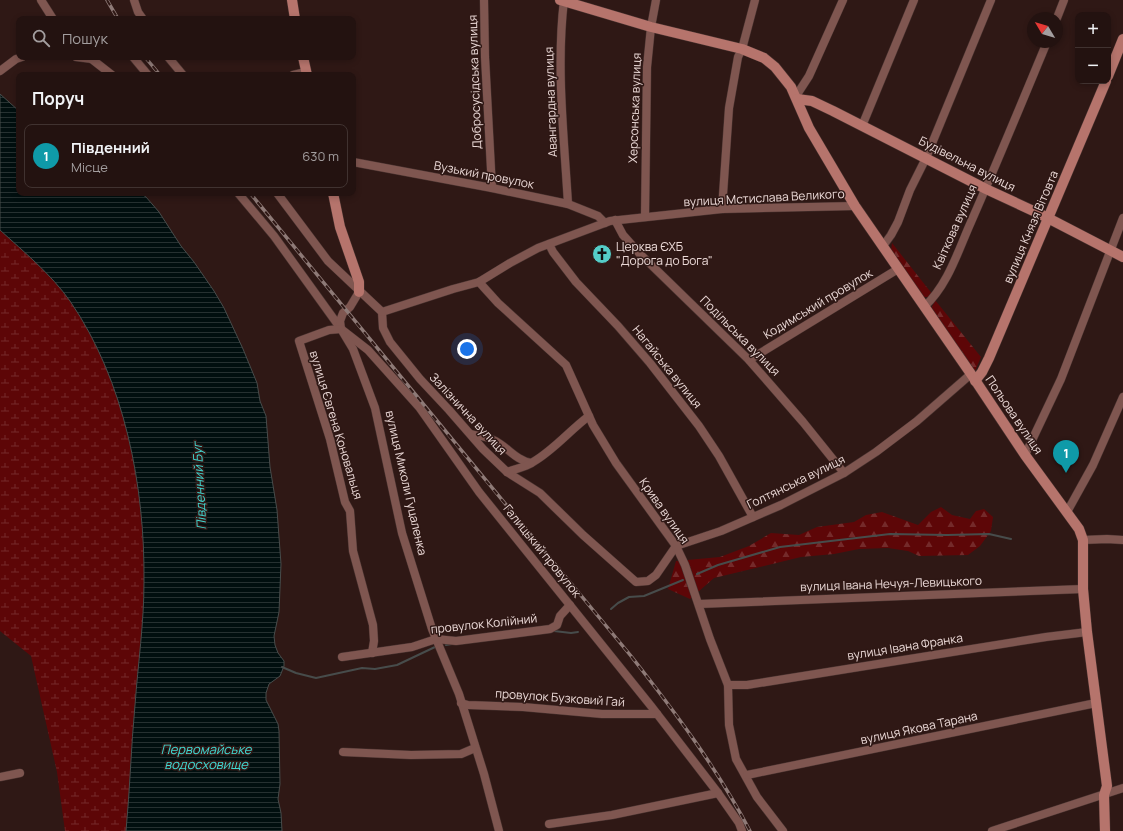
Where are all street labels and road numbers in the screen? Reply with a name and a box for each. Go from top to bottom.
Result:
street label: Добросусідська вулиця [464,15,485,149]
street label: Авангардна вулиця [540,46,561,158]
street label: Херсонська вулиця [624,53,645,163]
street label: Будівельна вулиця [916,132,1018,195]
street label: Вузький провулок [433,156,537,193]
street label: вулиця Князя Вітовта [999,168,1062,286]
street label: Квіткова вулиця [928,182,981,272]
street label: вулиця Мстислава Великого [683,185,845,210]
street label: Кодимський провулок [760,264,876,343]
street label: Подільська вулиця [696,292,784,380]
street label: Нагайська вулиця [629,322,706,412]
street label: вулиця Євгена Коновальця [306,348,367,501]
street label: Залізнична вулиця [426,369,511,458]
street label: Польова вулиця [982,372,1047,457]
street label: вулиця Миколи Гуцаленка [382,409,431,557]
street label: Голтянська вулиця [744,450,848,513]
street label: Крива вулиця [635,474,693,547]
street label: Галицький провулок [500,501,586,602]
street label: вулиця Івана Нечуя-Левицького [800,572,982,595]
street label: провулок Колійний [430,609,538,638]
street label: вулиця Івана Франка [846,629,964,664]
street label: провулок Бузковий Гай [495,684,625,711]
street label: вулиця Якова Тарана [859,707,979,748]

